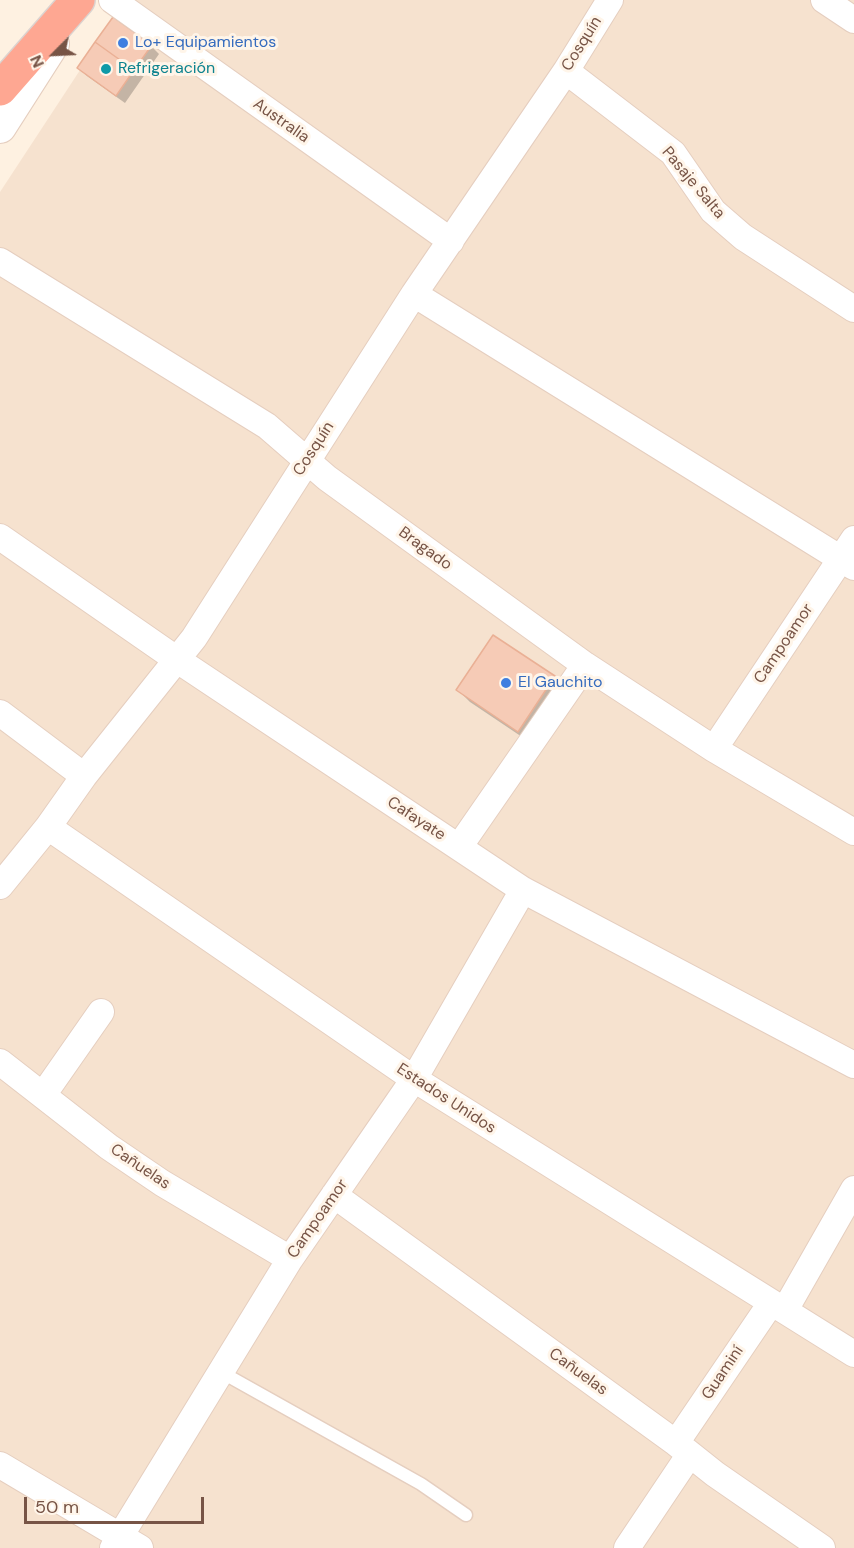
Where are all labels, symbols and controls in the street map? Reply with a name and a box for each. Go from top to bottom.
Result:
street label: Cosquín [558,13,606,75]
north arrow [24,24,84,84]
place label: Lo+ Equipamientos [135,33,276,53]
marker: Lo+ Equipamientos [116,36,130,50]
text: N [25,52,49,71]
place label: Refrigeración [118,59,215,79]
marker: Refrigeración [99,62,113,76]
street label: Australia [249,95,313,147]
street label: Pasaje Salta [657,143,729,223]
street label: Cosquín [289,418,339,480]
street label: Bragado [395,523,455,575]
street label: Campoamor [750,600,818,688]
place label: El Gauchito [518,673,603,693]
marker: El Gauchito [499,676,513,690]
street label: Cafayate [383,793,449,845]
street label: Estados Unidos [393,1060,499,1138]
street label: Cañuelas [106,1140,174,1194]
street label: Campoamor [284,1176,352,1262]
street label: Guaminí [698,1342,748,1404]
street label: Cañuelas [545,1344,611,1400]
scale bar [27,1485,207,1523]
text: 50 m [35,1495,79,1519]

